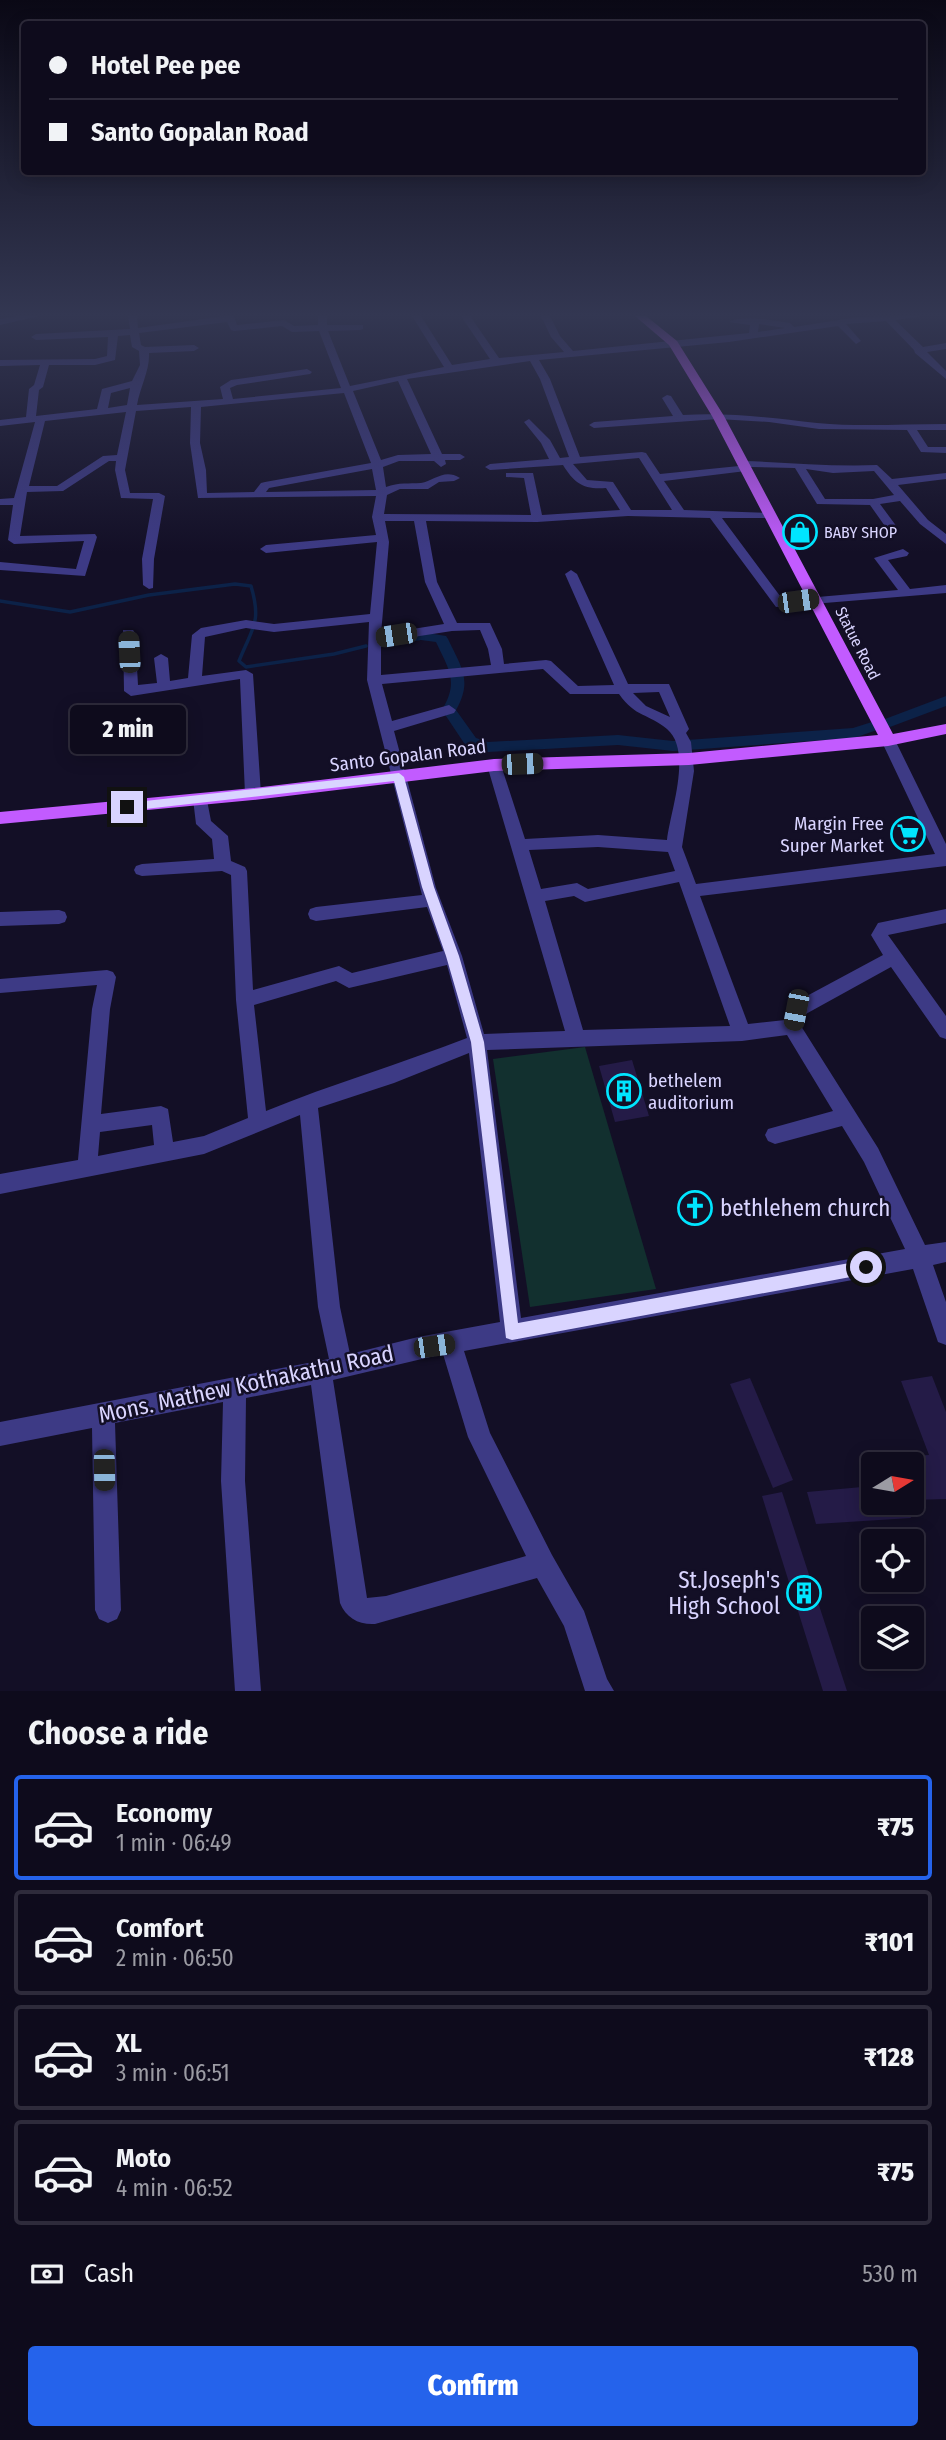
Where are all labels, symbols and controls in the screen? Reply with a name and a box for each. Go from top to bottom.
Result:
text: Hotel Pee pee [91,50,241,81]
text: Santo Gopalan Road [91,117,309,148]
shop icon: BABY SHOP [781,513,819,551]
place label: BABY SHOP [824,523,897,542]
car [776,588,821,614]
street label: Statue Road [831,604,884,683]
car [374,621,419,649]
car [118,630,141,674]
callout: 2 min [69,706,185,754]
text: 2 min [103,715,153,743]
street label: Santo Gopalan Road [329,735,487,776]
car [501,753,544,775]
route end [111,791,143,823]
place label: Margin Free Super Market [780,812,885,857]
supermarket icon: Margin Free Super Market [889,815,927,853]
car [782,987,811,1033]
place label: bethelem auditorium [648,1069,734,1114]
building icon: bethelem auditorium [605,1072,643,1110]
church icon: bethlehem church [676,1189,714,1227]
place label: bethlehem church [720,1194,890,1222]
route start [850,1251,882,1283]
car [412,1333,457,1359]
street label: Mons. Mathew Kothakathu Road [96,1339,396,1429]
car [94,1449,115,1491]
north arrow [861,1452,924,1516]
map controls [861,1452,924,1669]
button: locate [861,1529,924,1592]
place label: St.Joseph's High School [668,1566,780,1620]
building icon: St.Joseph's High School [785,1574,823,1612]
button: layers [861,1606,924,1669]
text: Choose a ride [28,1714,209,1752]
icon: car [32,1796,95,1859]
text: Economy [116,1798,212,1829]
text: ₹75 [877,1812,914,1843]
text: 1 min · 06:49 [116,1829,232,1857]
icon: car [32,1911,95,1974]
text: Comfort [116,1913,204,1944]
text: ₹101 [865,1927,914,1958]
text: 2 min · 06:50 [116,1944,234,1972]
icon: car [32,2026,95,2089]
text: XL [116,2028,142,2059]
text: ₹128 [864,2042,914,2073]
text: 3 min · 06:51 [116,2059,230,2087]
icon: car [32,2141,95,2204]
text: Moto [116,2143,171,2174]
text: ₹75 [877,2157,914,2188]
text: 4 min · 06:52 [116,2174,233,2202]
icon: cash [28,2255,66,2293]
text: Cash [84,2258,134,2289]
text: 530 m [862,2260,918,2288]
button: Confirm [28,2346,918,2426]

